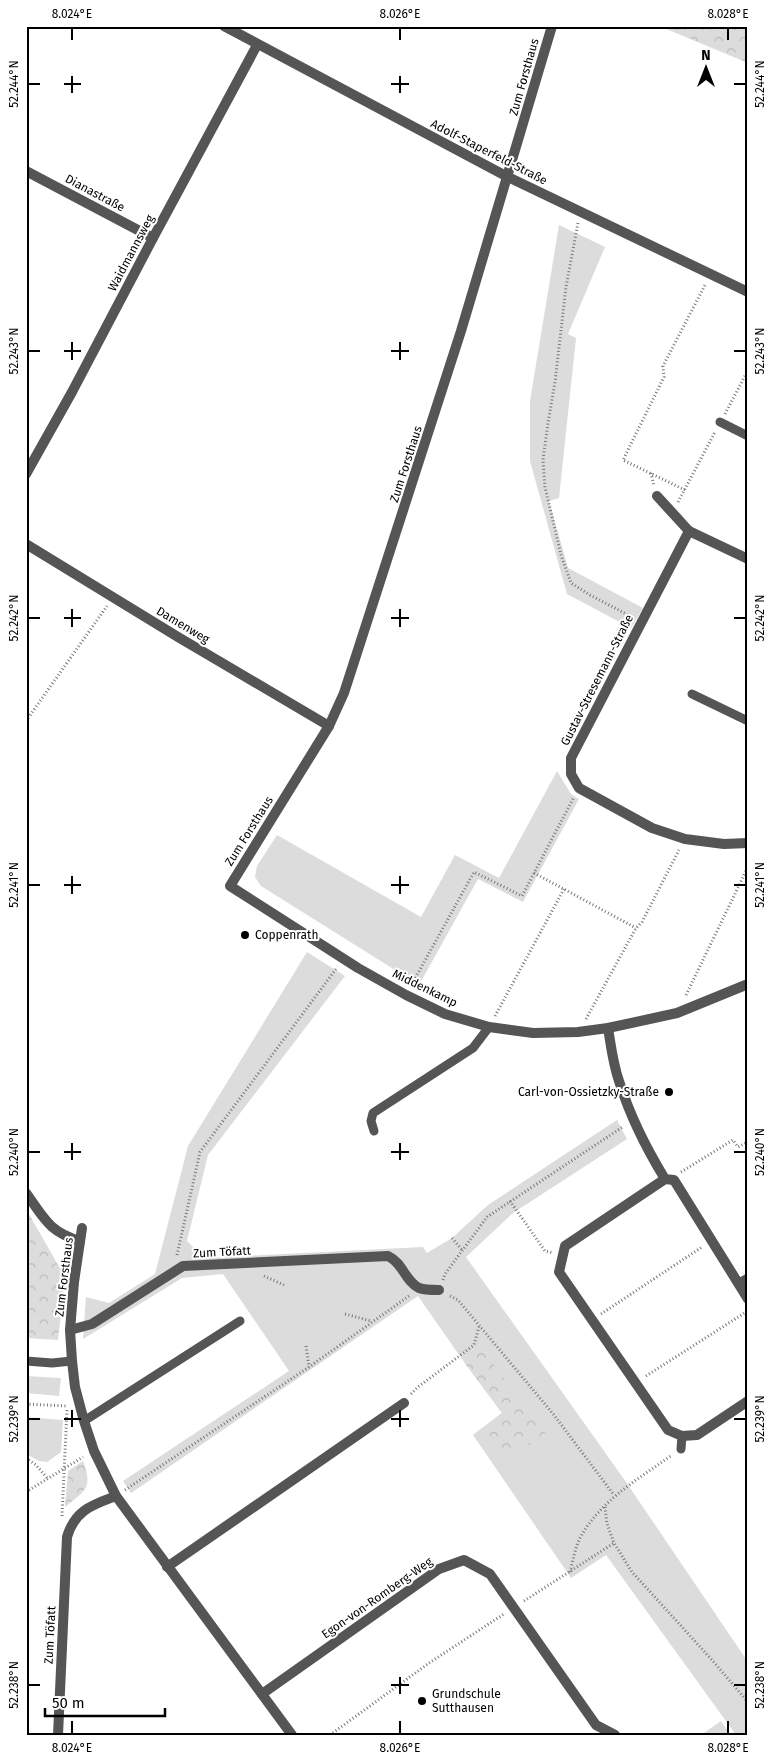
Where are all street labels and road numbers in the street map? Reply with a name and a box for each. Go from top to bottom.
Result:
street label: Zum Forsthaus [506,36,542,117]
street label: Adolf-Staperfeld-Straße [428,116,550,188]
street label: Dianastraße [63,171,127,215]
street label: Waidmannsweg [105,212,157,294]
street label: Zum Forsthaus [387,424,425,504]
street label: Damenweg [154,604,213,647]
street label: Gustav-Stresemann-Straße [558,612,636,748]
street label: Zum Forsthaus [222,793,276,868]
street label: Middenkamp [390,966,460,1010]
street label: Zum Forsthaus [52,1236,76,1317]
street label: Zum Töfatt [193,1243,252,1261]
street label: Egon-von-Romberg-Weg [319,1554,436,1642]
street label: Zum Töfatt [41,1605,59,1664]

